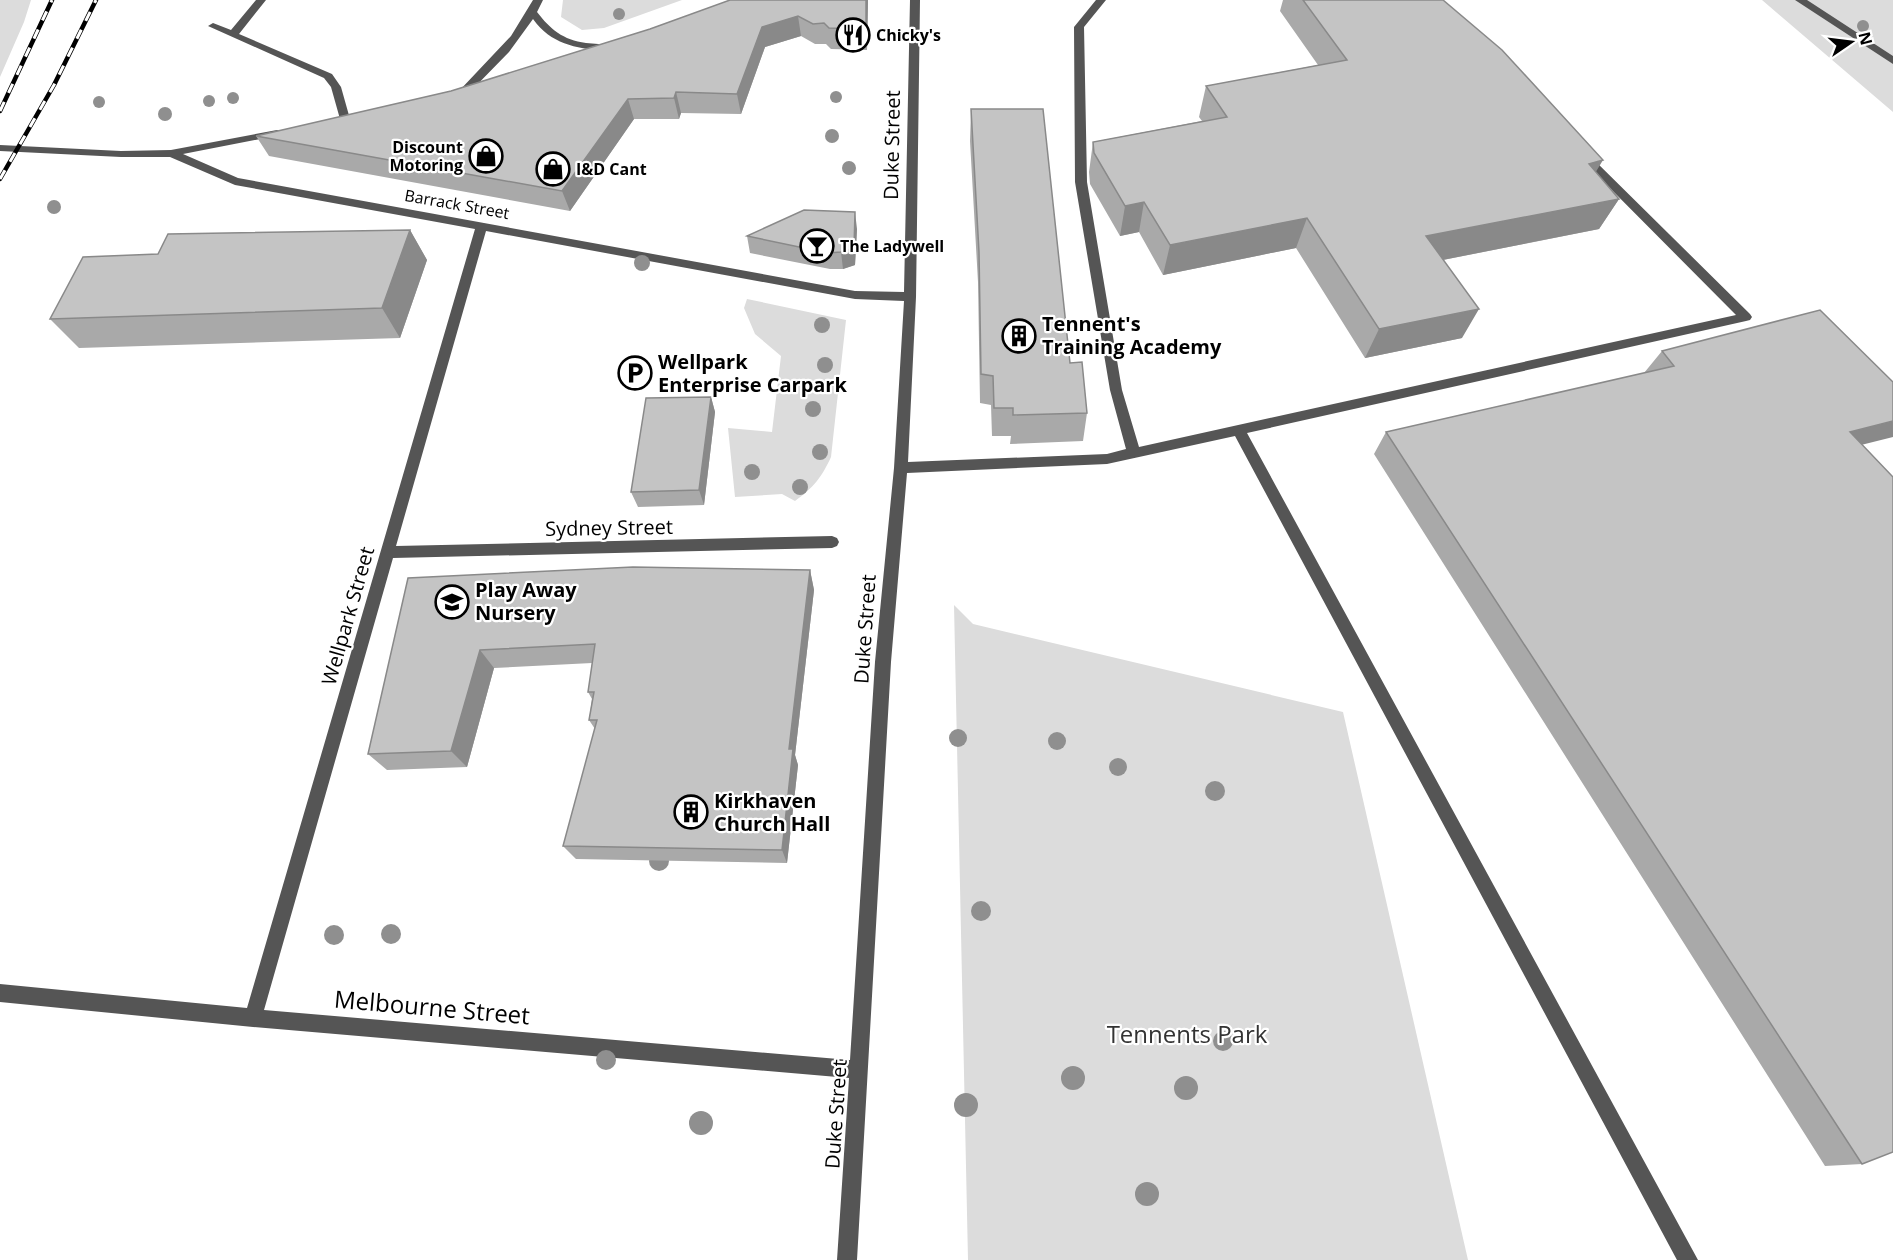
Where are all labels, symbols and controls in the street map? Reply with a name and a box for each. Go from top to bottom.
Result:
north arrow [1821,12,1881,72]
restaurant icon: Chicky's [835,17,871,53]
place label: Chicky's [876,24,941,46]
text: N [1853,29,1878,47]
street label: Duke Street [877,90,906,200]
place label: Discount Motoring [389,136,463,176]
shop icon: Discount Motoring [468,138,504,174]
shop icon: I&D Cant [535,151,571,187]
place label: I&D Cant [576,158,647,180]
street label: Barrack Street [403,184,511,224]
bar icon: The Ladywell [799,228,835,264]
place label: The Ladywell [840,235,944,257]
place label: Tennent's Training Academy [1042,310,1222,360]
building icon: Tennent's Training Academy [1001,318,1037,354]
place label: Wellpark Enterprise Carpark [658,348,847,398]
parking icon: Wellpark Enterprise Carpark [617,355,653,391]
street label: Sydney Street [545,513,673,542]
street label: Wellpark Street [315,543,380,688]
street label: Duke Street [847,573,882,685]
place label: Play Away Nursery [475,576,577,626]
school or university icon: Play Away Nursery [434,584,470,620]
place label: Kirkhaven Church Hall [714,787,830,837]
building icon: Kirkhaven Church Hall [673,794,709,830]
street label: Melbourne Street [333,982,531,1031]
park label: Tennents Park [1107,1017,1268,1050]
street label: Duke Street [818,1058,853,1170]

